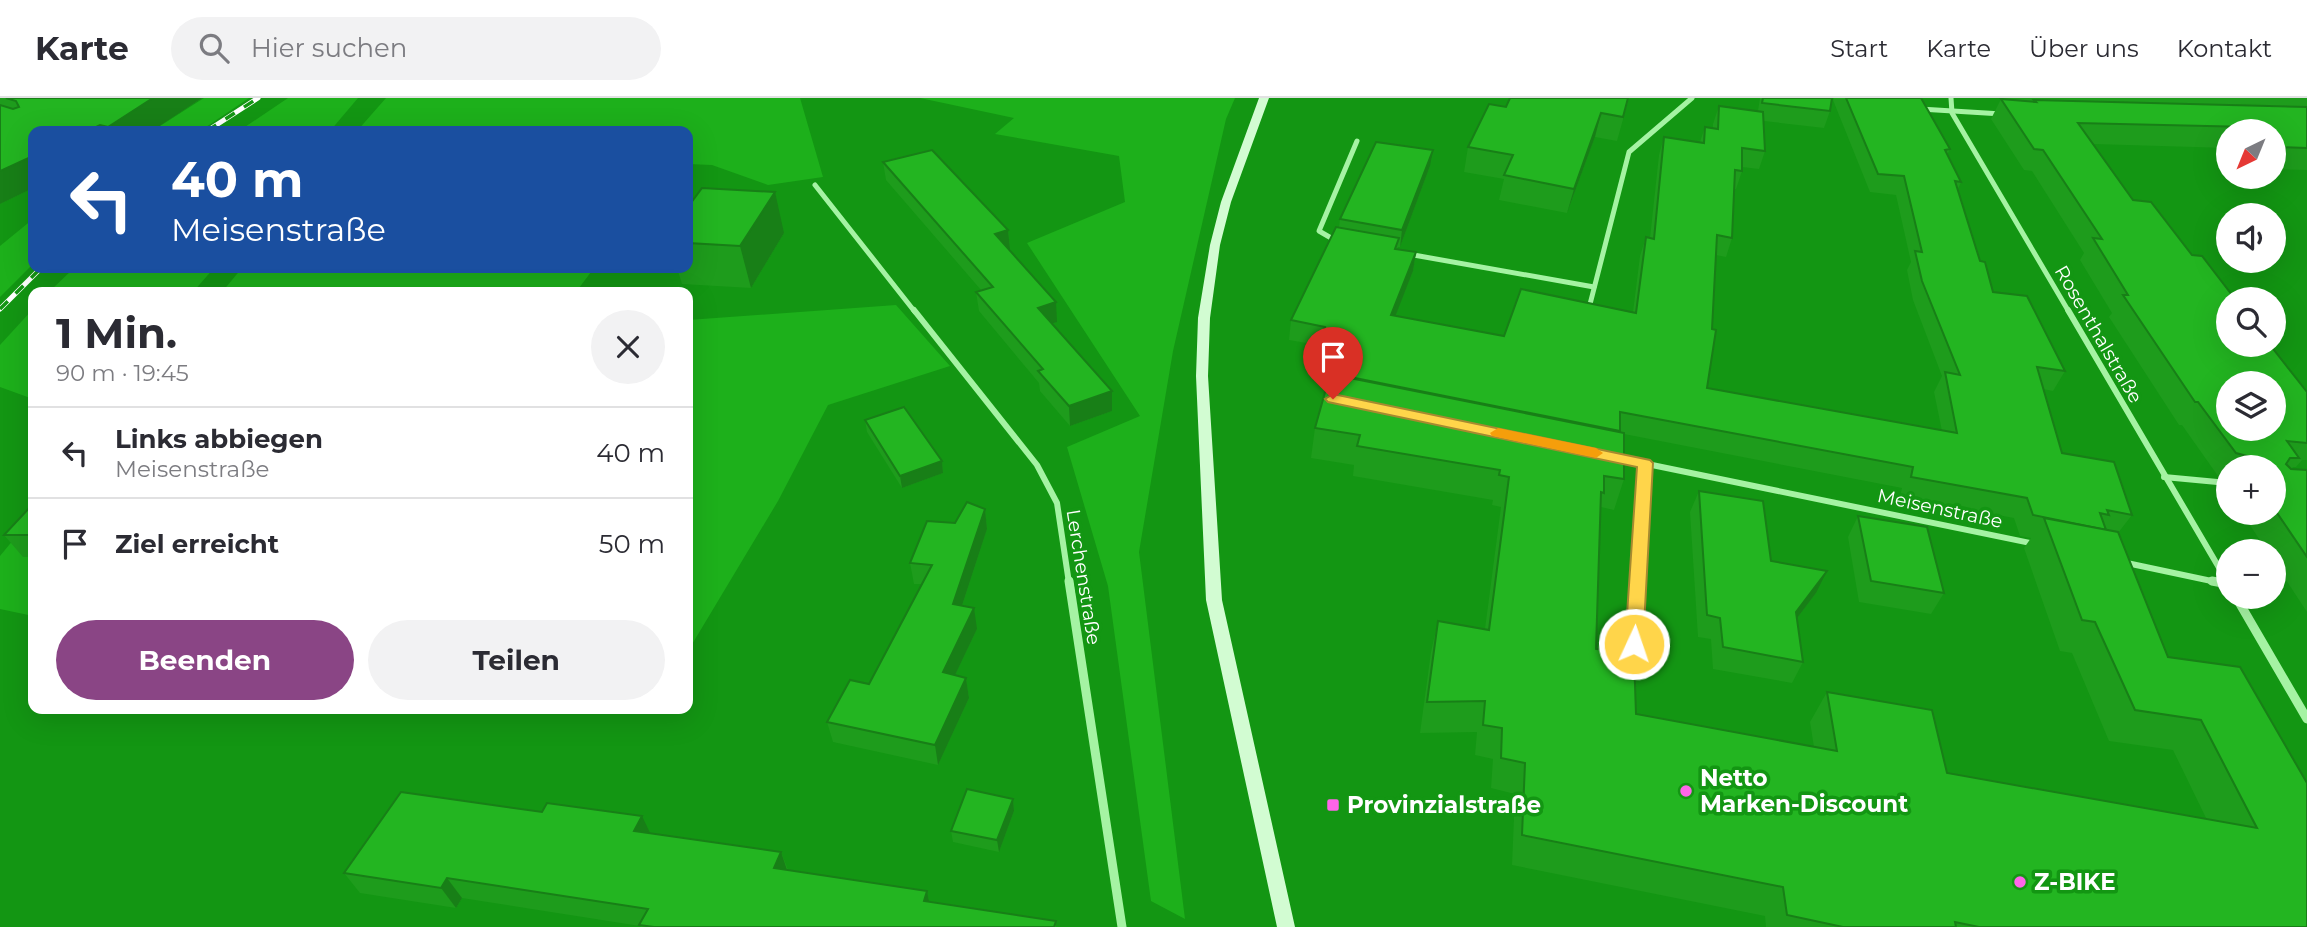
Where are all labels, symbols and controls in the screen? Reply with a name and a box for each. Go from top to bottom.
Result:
search box [171,17,661,80]
text: Karte [35,28,129,68]
icon: search [195,29,233,67]
text: Hier suchen [251,32,407,64]
text: Start [1830,34,1888,63]
text: Karte [1926,34,1991,63]
text: Über uns [2029,34,2139,63]
text: Kontakt [2177,34,2272,63]
north arrow [2216,119,2286,189]
map controls [2216,119,2286,609]
text: 40 m [171,150,303,209]
icon: left [56,154,147,245]
button: sound [2216,203,2286,273]
text: Meisenstraße [171,210,386,249]
street label: Rosenthalstraße [2050,261,2147,407]
button: search [2216,287,2286,357]
text: 1 Min. [56,307,177,359]
button: close [591,310,665,384]
pin [1303,327,1363,399]
icon: arrive [1314,338,1352,376]
text: 90 m · 19:45 [56,359,189,387]
button: layers [2216,371,2286,441]
text: Links abbiegen [115,423,323,455]
icon: left [56,434,94,472]
text: 40 m [596,437,665,469]
text: Meisenstraße [115,455,269,483]
button: + [2216,455,2286,525]
street label: Meisenstraße [1875,484,2005,533]
street label: Lerchenstraße [1061,508,1106,646]
icon: arrive [56,525,94,563]
text: Ziel erreicht [115,528,279,560]
text: 50 m [599,528,665,560]
button: − [2216,539,2286,609]
position arrow [1597,607,1671,681]
button: Beenden [56,620,354,700]
button: Teilen [368,620,665,700]
place label: Netto Marken-Discount [1700,764,1908,818]
marker: Netto Marken-Discount [1678,783,1694,799]
place label: Provinzialstraße [1347,791,1541,819]
marker: Provinzialstraße [1325,797,1341,813]
place label: Z-BIKE [2034,868,2116,896]
marker: Z-BIKE [2012,874,2028,890]

